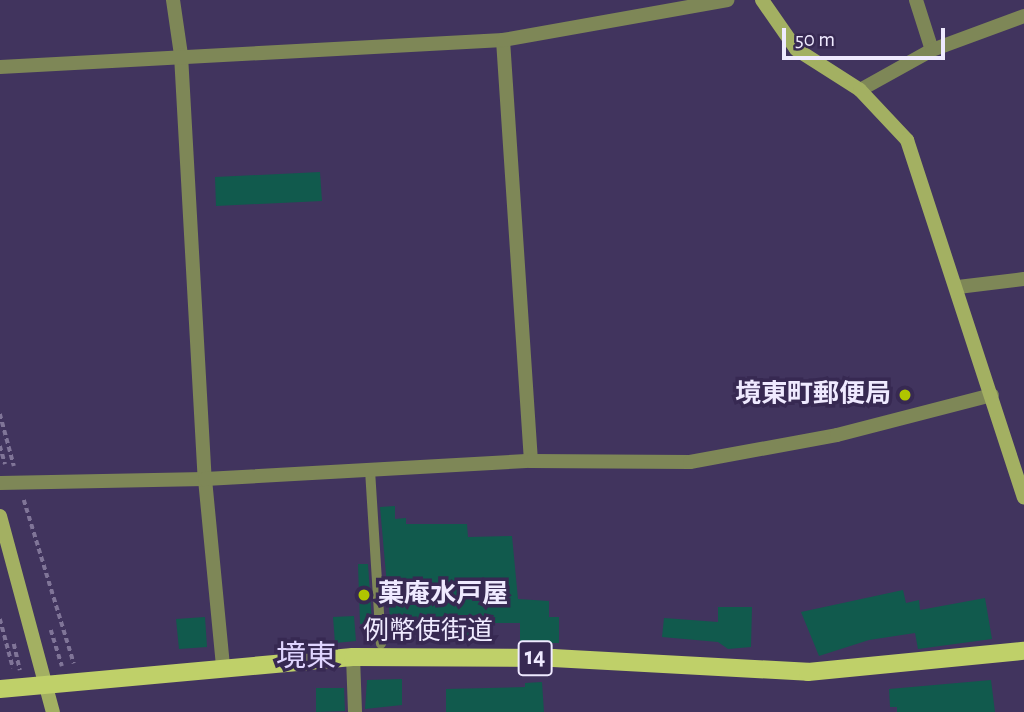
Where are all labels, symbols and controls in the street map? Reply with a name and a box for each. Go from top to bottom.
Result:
scale bar [786,14,949,58]
text: 50 m [795,29,835,50]
place label: 境東町郵便局 [735,379,891,411]
marker: 境東町郵便局 [897,387,913,403]
place label: 菓庵水戸屋 [378,579,508,611]
marker: 菓庵水戸屋 [356,587,372,603]
street label: 例幣使街道 [363,616,493,648]
road number: 14 [518,638,552,678]
district label: 境東 [276,639,336,675]

